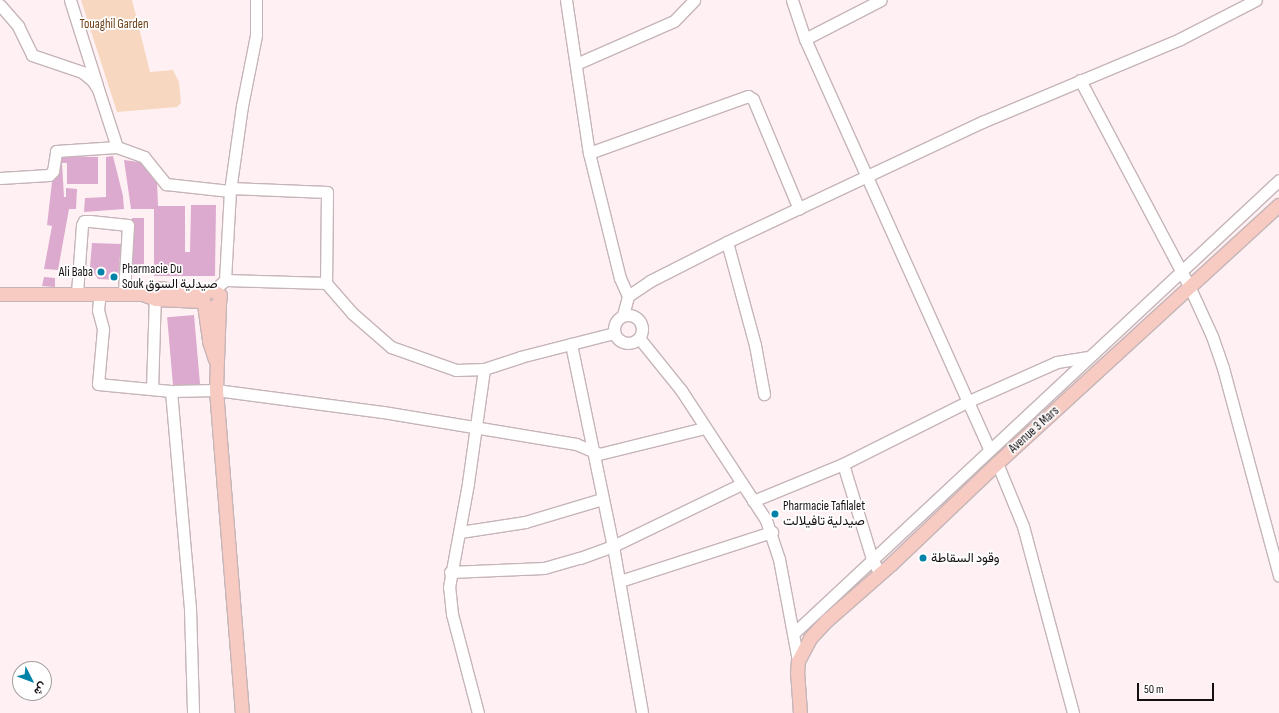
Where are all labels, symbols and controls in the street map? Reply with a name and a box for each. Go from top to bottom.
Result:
park label: Touaghil Garden [79,16,149,32]
place label: Pharmacie Du Souk صيدلية السوق [122,262,218,293]
place label: Ali Baba [59,264,93,280]
marker: Ali Baba [96,267,106,277]
marker: Pharmacie Du Souk صيدلية السوق [109,272,119,282]
street label: Avenue 3 Mars [1006,403,1062,457]
place label: Pharmacie Tafilalet صيدلية تافيلالت [783,499,865,530]
marker: Pharmacie Tafilalet صيدلية تافيلالت [770,509,780,519]
place label: وقود السقاطة [931,550,1000,566]
marker: وقود السقاطة [918,553,928,563]
north arrow [12,661,52,701]
scale bar [1139,675,1216,701]
text: ش [31,679,50,698]
text: 50 m [1144,682,1164,697]

